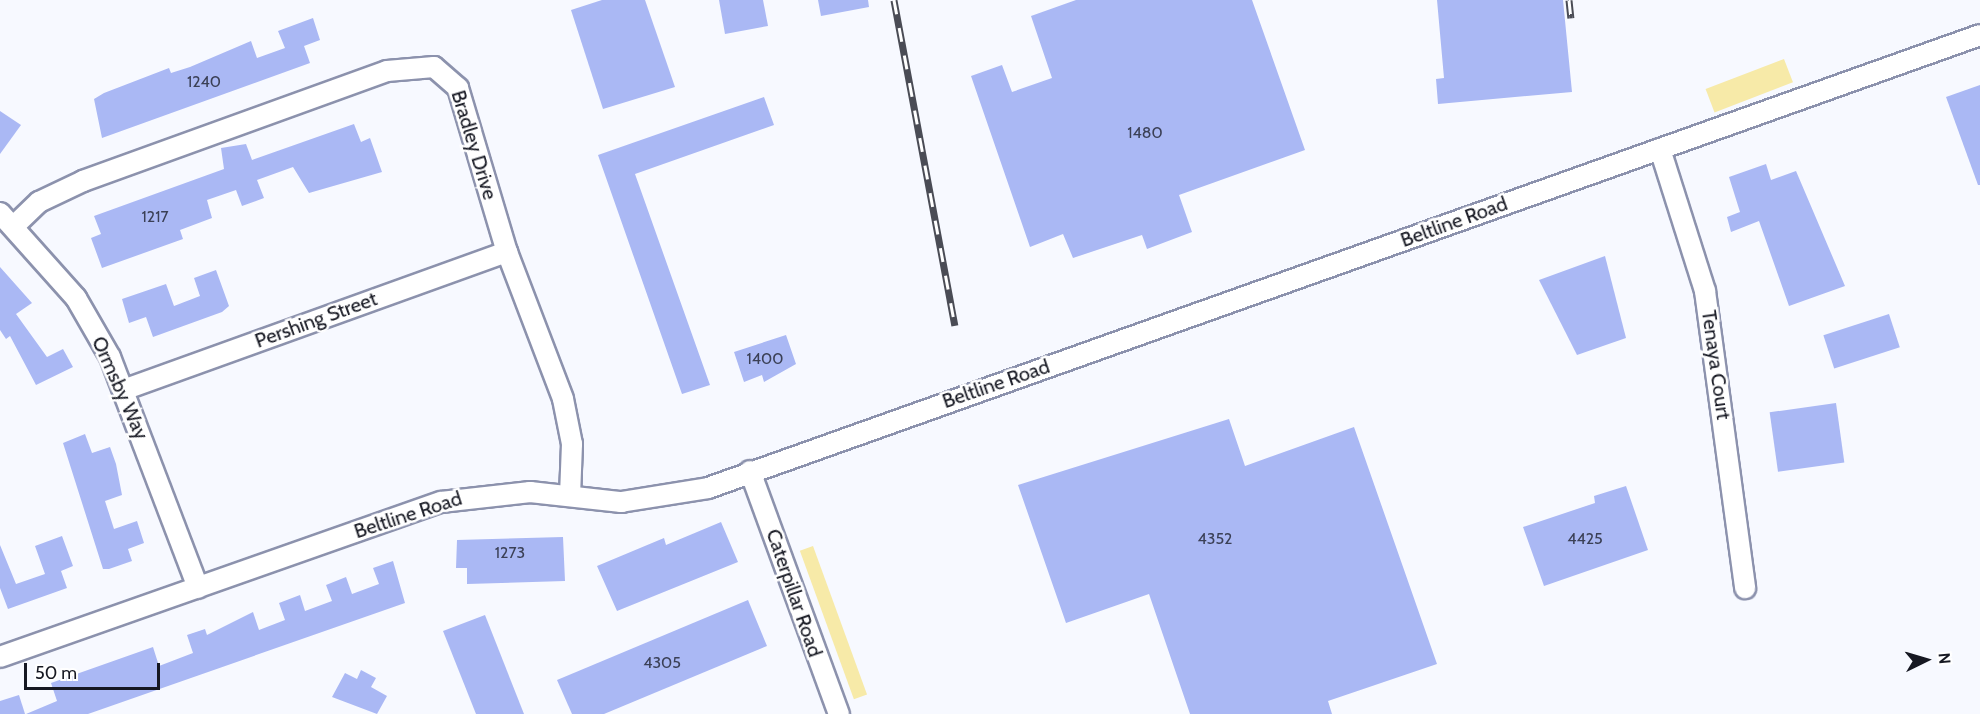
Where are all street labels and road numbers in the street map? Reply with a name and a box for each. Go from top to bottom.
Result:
street label: Bradley Drive [446,87,502,203]
street label: Beltline Road [1397,192,1511,252]
street label: Pershing Street [252,287,380,353]
street label: Tenaya Court [1696,309,1736,421]
street label: Ormsby Way [87,333,153,443]
street label: Beltline Road [939,354,1053,414]
street label: Beltline Road [351,486,465,544]
street label: Caterpillar Road [761,526,827,660]

